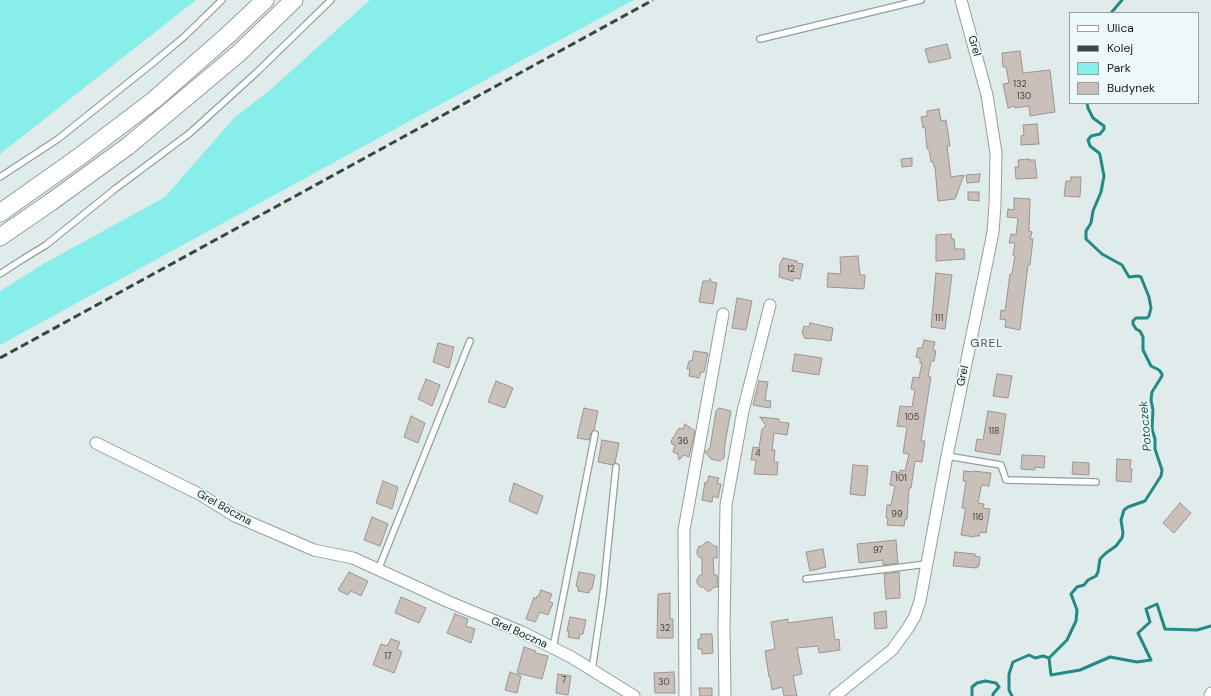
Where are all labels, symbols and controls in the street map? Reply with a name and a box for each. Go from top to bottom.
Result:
legend [1069,12,1199,104]
text: Ulica [1107,20,1134,36]
street label: Grel [965,34,983,58]
text: Kolej [1107,40,1133,56]
text: Park [1107,60,1131,76]
house number: 132 [1013,80,1027,90]
text: Budynek [1107,80,1155,96]
house number: 130 [1017,92,1031,102]
house number: 12 [787,265,795,275]
house number: 111 [935,314,943,324]
district label: GREL [970,337,1004,351]
street label: Grel [954,364,972,388]
water label: Potoczek [1137,400,1155,452]
house number: 105 [905,413,919,423]
house number: 118 [988,427,1000,437]
house number: 36 [678,437,688,447]
house number: 4 [755,449,761,459]
house number: 101 [895,474,907,484]
street label: Grel Boczna [194,488,254,528]
house number: 99 [891,510,903,520]
house number: 116 [972,513,984,523]
house number: 97 [873,546,883,556]
street label: Grel Boczna [489,615,549,651]
house number: 32 [660,624,670,634]
house number: 17 [384,652,392,662]
house number: 7 [562,676,566,686]
house number: 30 [658,678,670,688]

